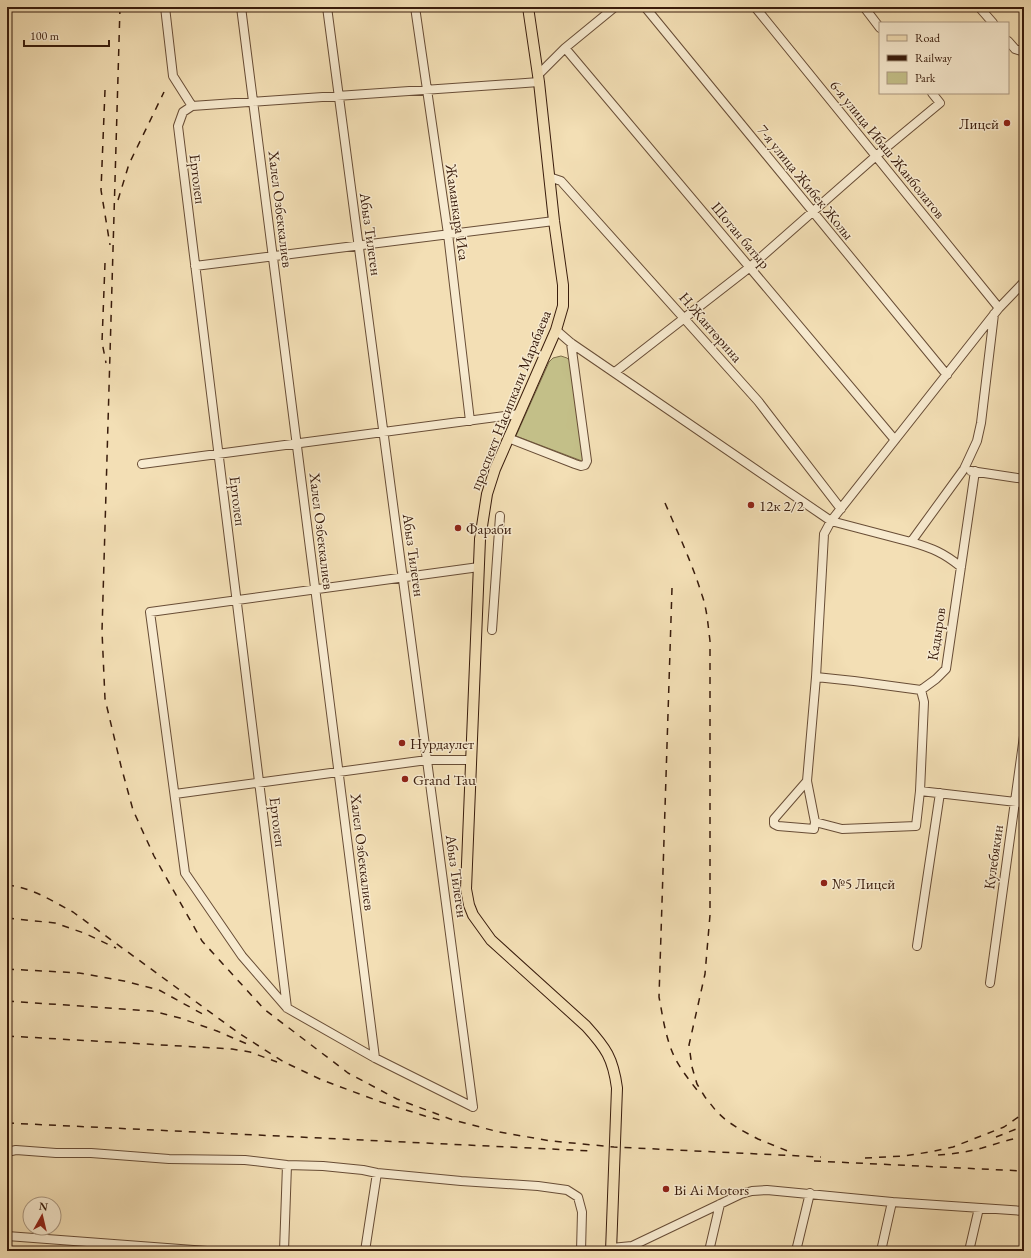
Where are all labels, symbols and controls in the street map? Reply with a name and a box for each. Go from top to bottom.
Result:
scale bar [24,22,109,48]
legend [879,22,1009,94]
text: 100 m [30,28,60,44]
text: Road [915,30,941,46]
text: Railway [915,50,953,66]
text: Park [915,70,936,86]
street label: 6-я улица Ибаш Жанболатов [826,76,950,222]
place label: Лицей [959,114,999,133]
marker: Лицей [1002,118,1012,128]
street label: 7-я улица Жибек Жолы [754,121,858,243]
street label: Халел Озбеккалиев [264,149,298,268]
street label: Ертолеп [186,153,211,205]
street label: Жаманкара Иса [442,162,474,261]
street label: Абыз Тилеген [356,190,386,277]
street label: Шотан батыр [707,198,775,273]
street label: Н.Жантөрина [675,288,747,366]
street label: проспект Насипкали Марабаева [465,307,555,493]
street label: Халел Озбеккалиев [305,471,339,590]
street label: Ертолеп [226,475,251,527]
place label: 12к 2/2 [759,496,805,515]
marker: 12к 2/2 [746,500,756,510]
street label: Абыз Тилеген [399,511,429,598]
place label: Фараби [466,519,512,538]
marker: Фараби [453,523,463,533]
street label: Кадыров [922,606,950,662]
place label: Нурдаулет [410,734,474,753]
marker: Нурдаулет [397,738,407,748]
place label: Grand Tau [413,770,476,789]
marker: Grand Tau [400,774,410,784]
street label: Халел Озбеккалиев [346,792,380,911]
street label: Ертолеп [266,796,291,848]
street label: Кулебякин [979,823,1007,891]
street label: Абыз Тилеген [442,832,472,919]
place label: №5 Лицей [832,874,895,893]
marker: №5 Лицей [819,878,829,888]
place label: Bi Ai Motors [674,1180,749,1199]
marker: Bi Ai Motors [661,1184,671,1194]
north arrow [22,1196,62,1236]
text: N [38,1199,49,1214]

